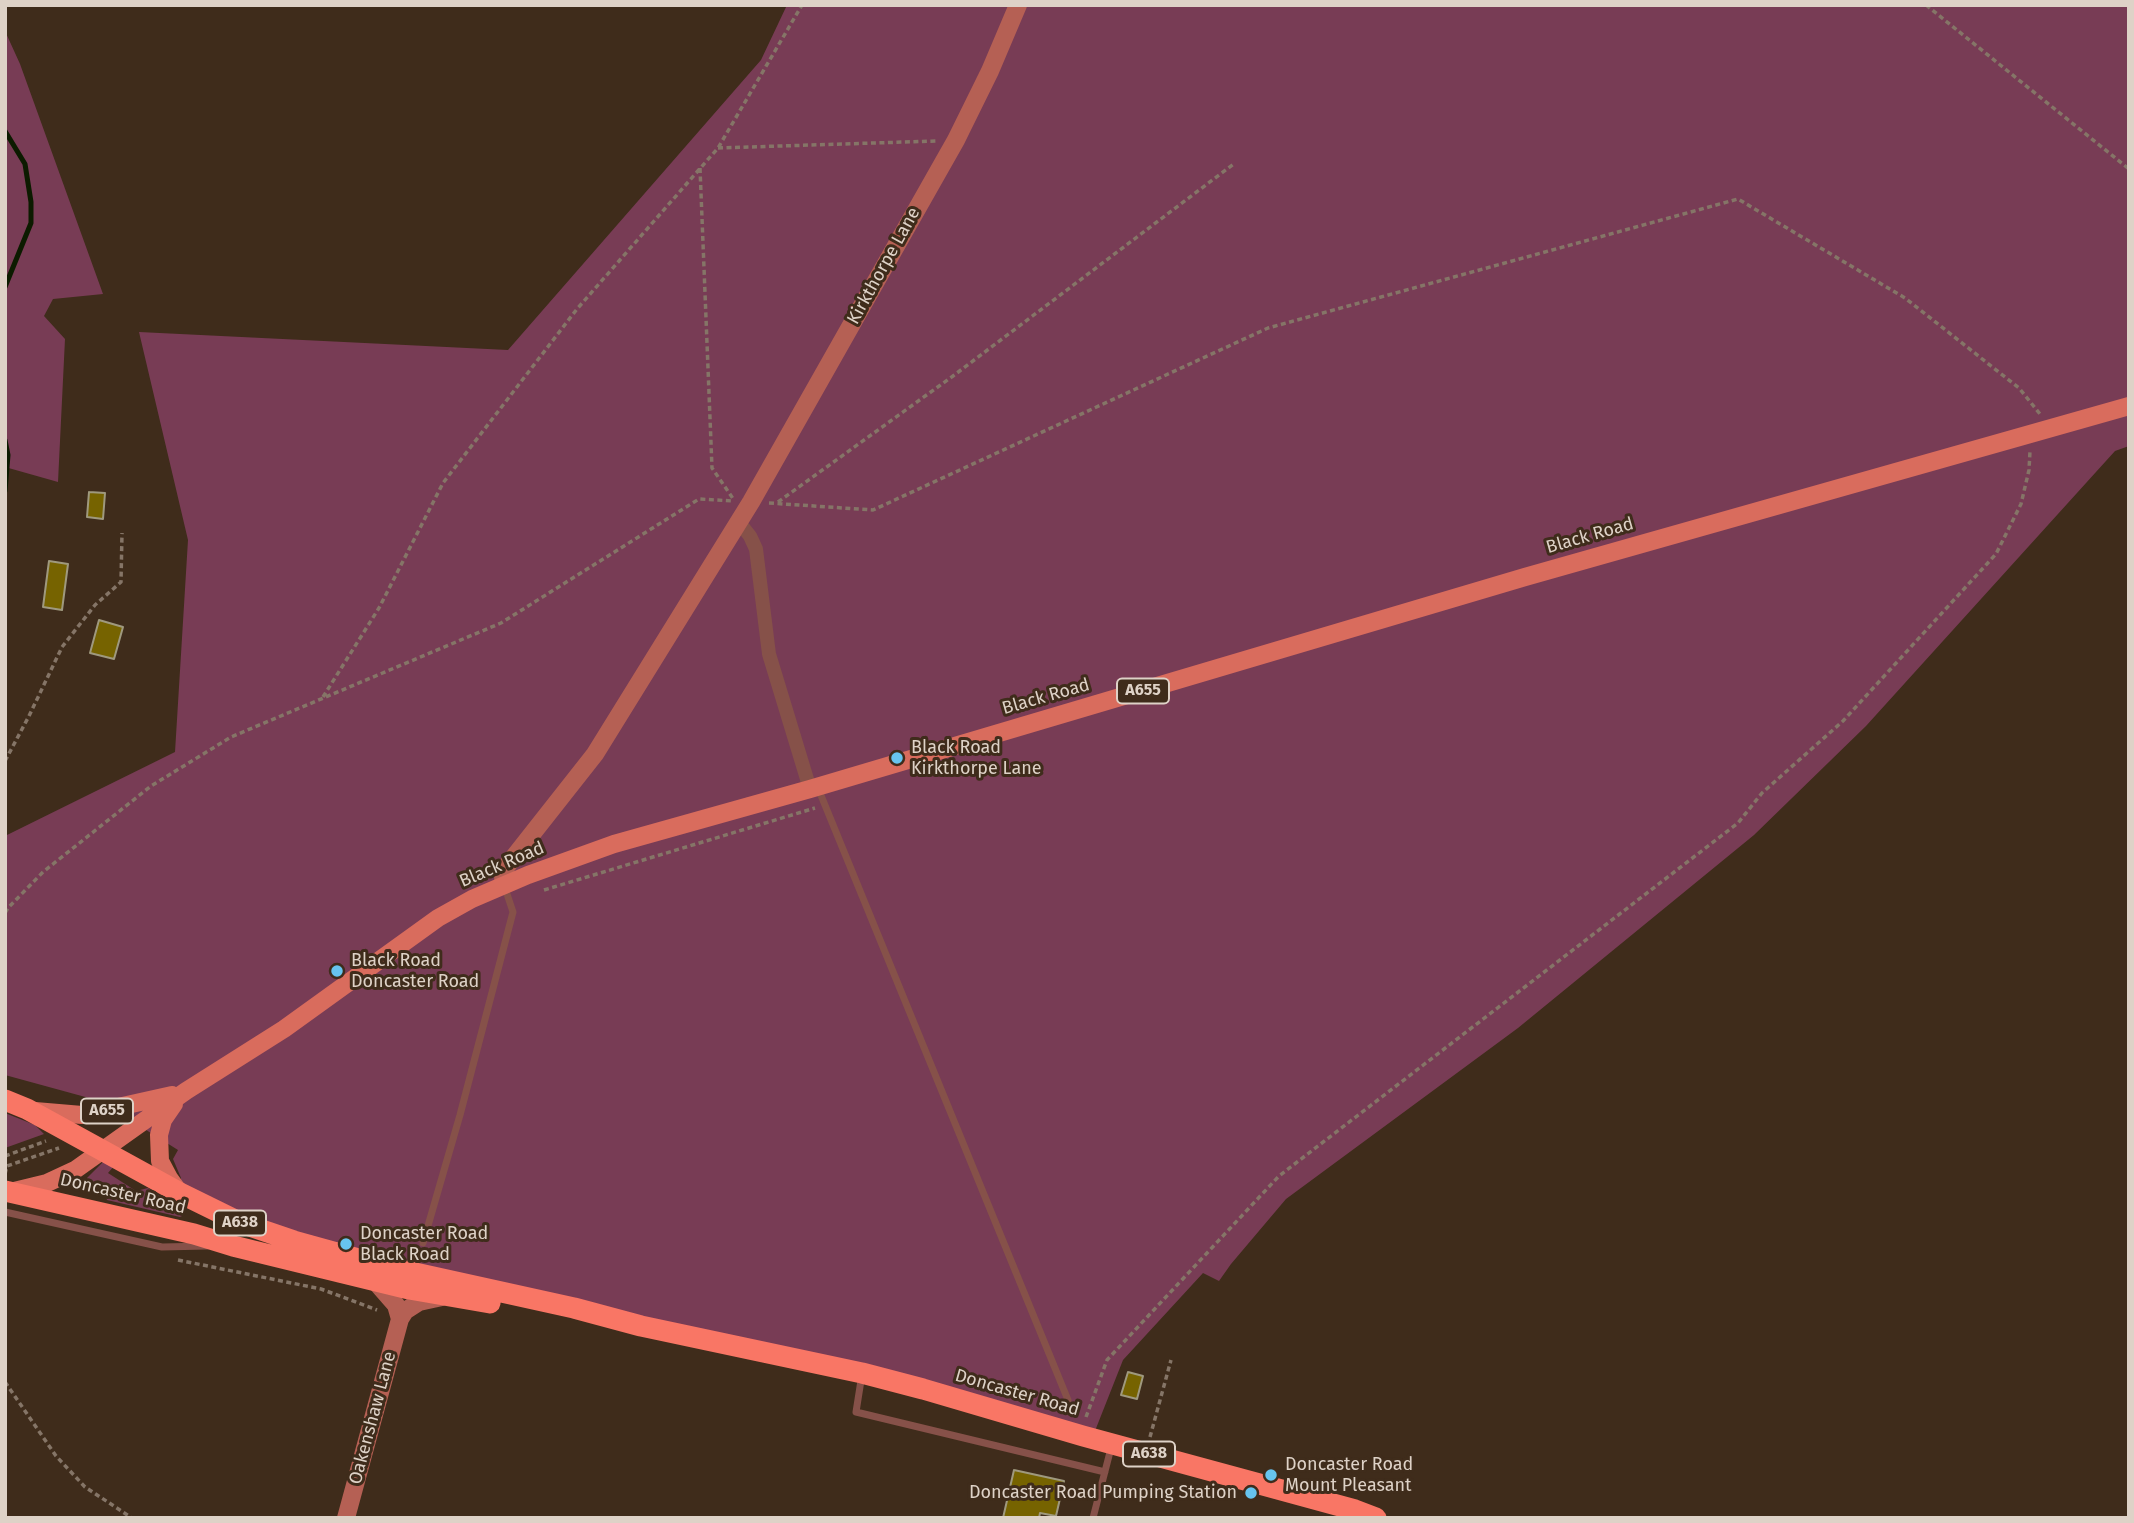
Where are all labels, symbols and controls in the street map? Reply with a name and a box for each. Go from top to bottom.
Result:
street label: Kirkthorpe Lane [843,204,925,328]
street label: Black Road [1544,513,1636,559]
street label: Black Road [1000,674,1092,720]
road number: A655 [1117,678,1169,704]
place label: Black Road Kirkthorpe Lane [911,737,1042,780]
marker: Black Road Kirkthorpe Lane [889,750,905,766]
street label: Black Road [456,837,548,893]
place label: Black Road Doncaster Road [351,950,479,992]
marker: Black Road Doncaster Road [329,963,345,979]
road number: A655 [81,1098,133,1124]
street label: Doncaster Road [58,1169,188,1219]
road number: A638 [214,1210,266,1236]
place label: Doncaster Road Black Road [360,1223,488,1266]
marker: Doncaster Road Black Road [338,1236,354,1252]
street label: Oakenshaw Lane [345,1349,401,1487]
street label: Doncaster Road [952,1365,1082,1421]
road number: A638 [1123,1442,1175,1466]
place label: Doncaster Road Mount Pleasant [1285,1454,1413,1496]
marker: Doncaster Road Mount Pleasant [1263,1467,1279,1483]
place label: Doncaster Road Pumping Station [969,1482,1237,1504]
marker: Doncaster Road Pumping Station [1243,1485,1259,1501]

